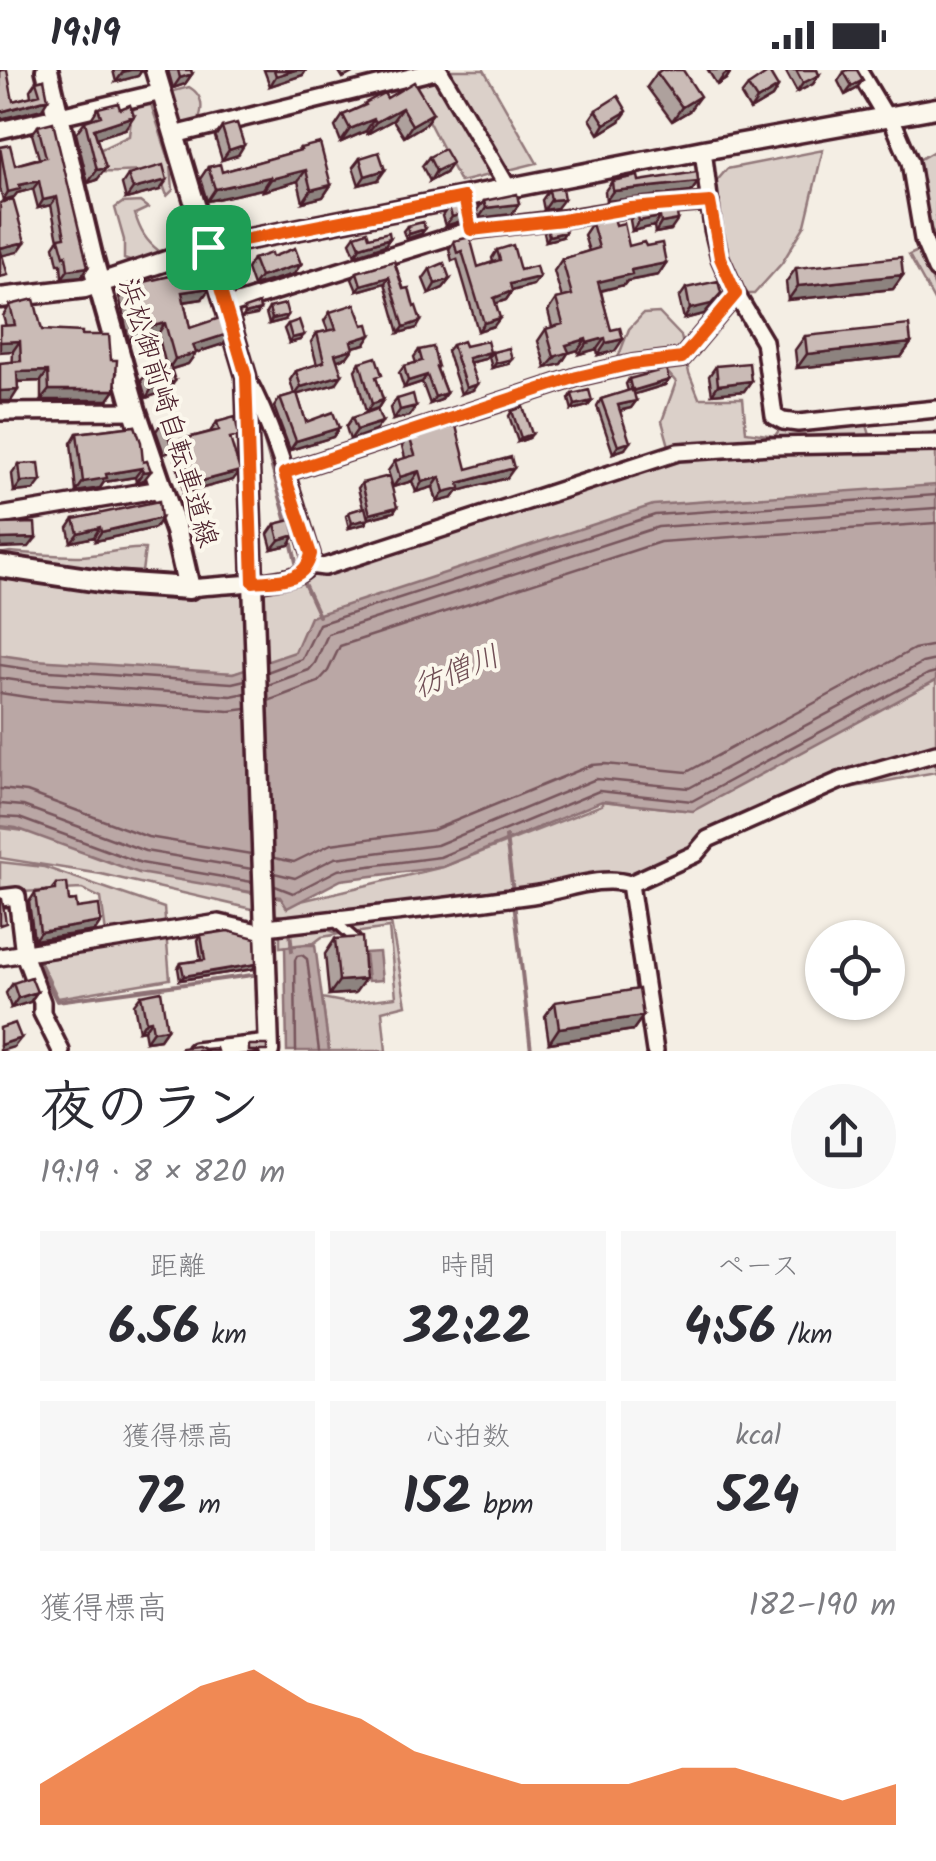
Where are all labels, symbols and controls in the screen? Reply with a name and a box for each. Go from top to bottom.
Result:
text: 19:19 [50,5,121,65]
pin [166,205,251,290]
icon: arrive [181,220,236,275]
street label: 浜松御前崎自転車道線 [105,273,229,553]
water label: 彷僧川 [406,634,508,712]
map controls [805,920,905,1020]
button: locate [805,920,905,1020]
text: 夜のラン [40,1067,260,1154]
button: share [791,1084,896,1189]
text: 19:19 · 8 × 820 m [40,1148,285,1199]
text: 距離 [150,1245,206,1290]
text: 時間 [440,1245,496,1290]
text: ペース [717,1245,799,1290]
text: 6.56 [109,1290,200,1370]
text: 32:22 [404,1290,532,1370]
text: 4:56 [684,1290,776,1370]
text: km [200,1313,247,1358]
text: /km [776,1313,833,1358]
text: kcal [736,1414,781,1459]
text: 獲得標高 [122,1415,234,1460]
text: 心拍数 [426,1415,510,1460]
text: 524 [717,1459,799,1539]
text: 72 [135,1460,187,1540]
text: 152 [402,1460,472,1540]
text: m [187,1483,221,1528]
text: bpm [472,1483,534,1528]
text: 182–190 m [749,1581,896,1632]
text: 獲得標高 [40,1584,168,1635]

